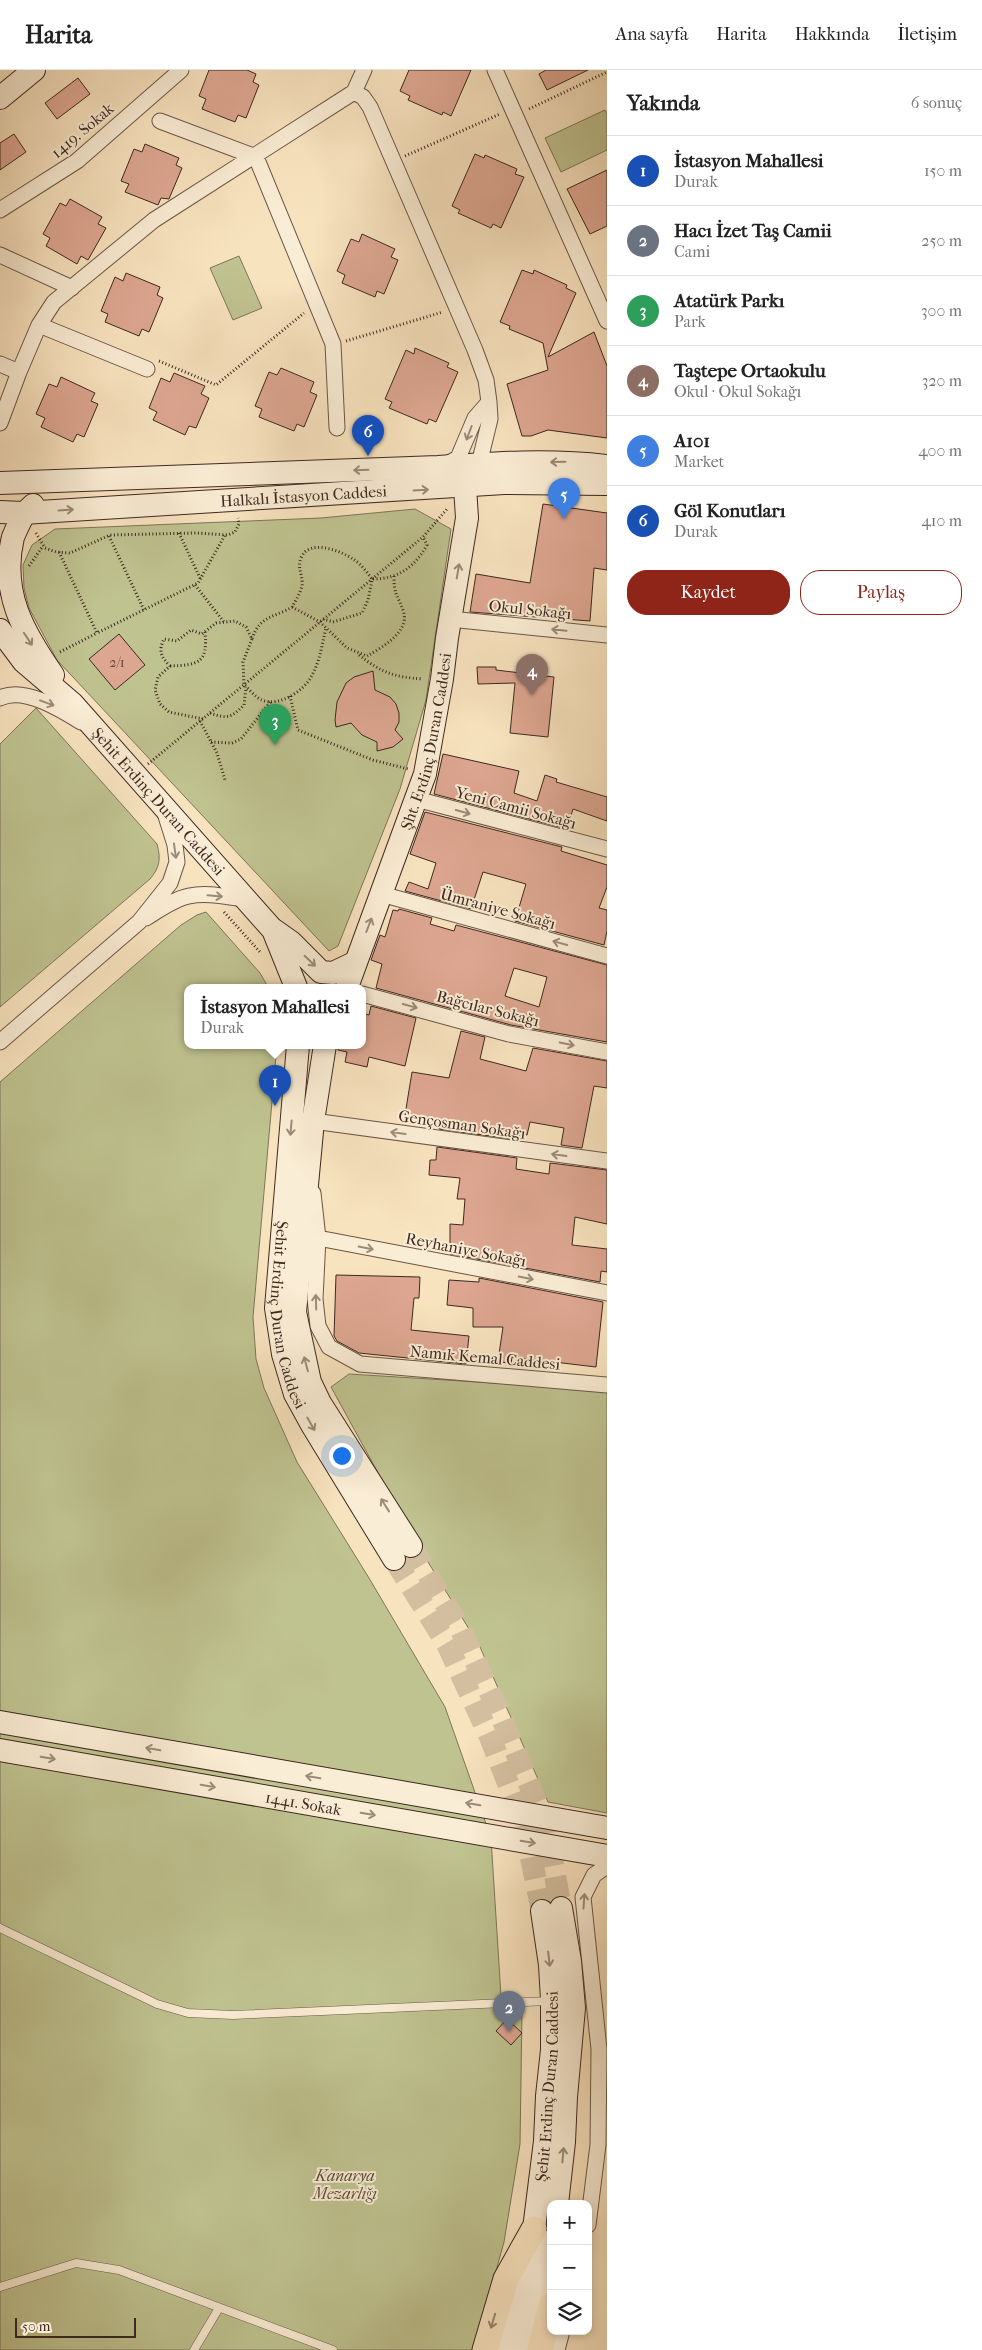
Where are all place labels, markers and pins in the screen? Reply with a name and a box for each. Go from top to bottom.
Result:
pin: 6 [352,415,384,456]
pin: 5 [548,478,580,519]
pin: 4 [516,654,548,695]
pin: 3 [259,704,291,745]
pin: 1 [259,1065,291,1106]
pin: 2 [493,1991,525,2032]

